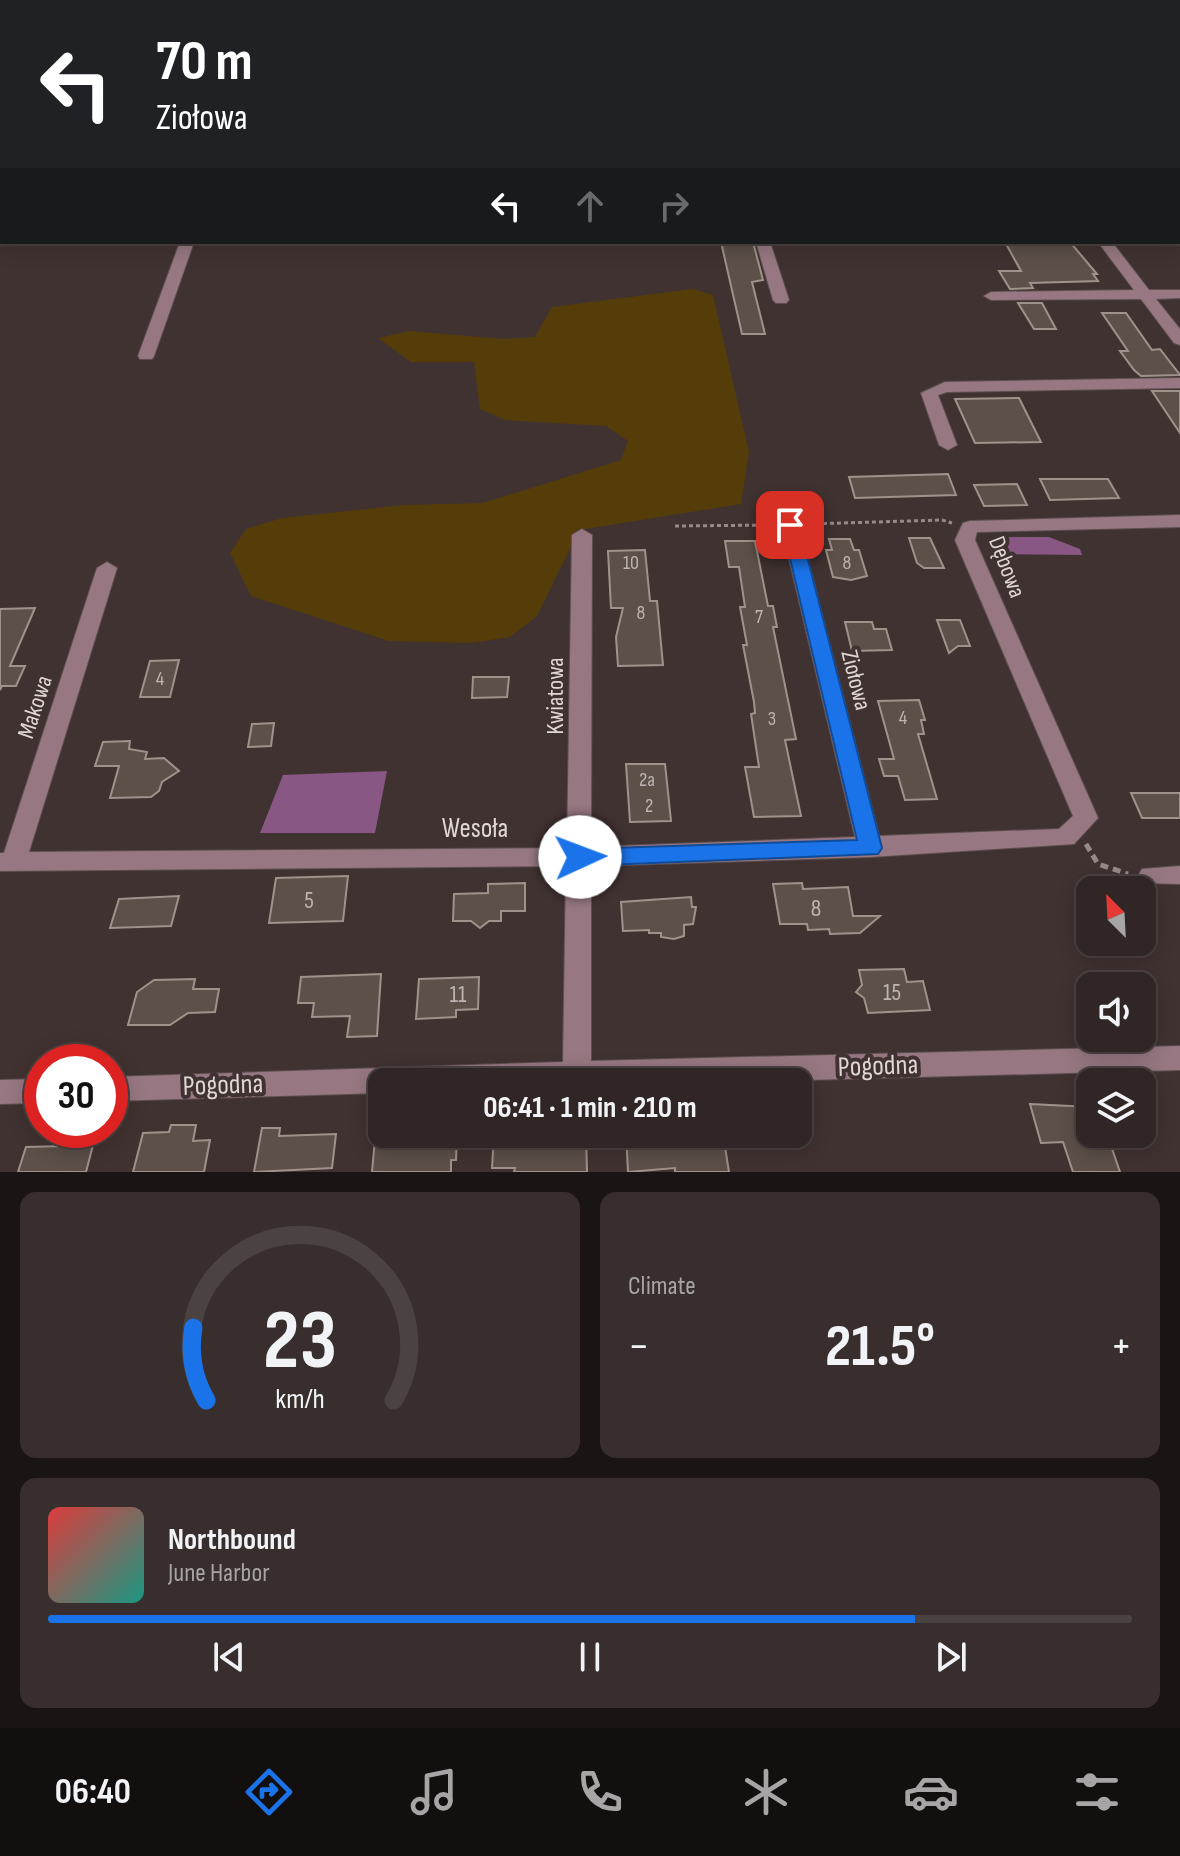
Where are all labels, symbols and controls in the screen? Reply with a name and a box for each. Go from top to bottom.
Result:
text: 70 m [156,29,253,96]
icon: left [24,32,128,136]
text: Ziołowa [156,97,248,140]
icon: left [484,184,528,228]
icon: ahead [568,184,612,228]
icon: right [652,184,696,228]
pin [756,491,824,559]
icon: arrive [768,503,812,547]
street label: Dębowa [982,532,1032,602]
house number: 10 [623,551,639,575]
house number: 8 [843,551,851,575]
house number: 8 [637,601,645,625]
house number: 7 [755,605,763,629]
street label: Ziołowa [835,647,877,713]
street label: Kwiatowa [541,657,570,735]
house number: 4 [156,667,164,691]
street label: Makowa [11,672,59,742]
house number: 4 [899,706,907,730]
house number: 3 [768,707,776,731]
house number: 2a [639,768,655,792]
house number: 2 [645,794,653,818]
street label: Wesoła [442,812,508,845]
position arrow [538,815,622,899]
north arrow [1076,876,1156,956]
map controls [1076,876,1156,1148]
house number: 5 [304,886,314,915]
house number: 8 [811,894,821,923]
button: sound [1076,972,1156,1052]
house number: 15 [883,978,901,1007]
house number: 11 [450,980,467,1009]
speed limit sign: 30 [24,1044,128,1148]
street label: Pogodna [837,1048,919,1084]
street label: Pogodna [182,1067,264,1103]
button: layers [1076,1068,1156,1148]
text: 06:41 · 1 min · 210 m [483,1090,697,1126]
text: Climate [628,1271,696,1302]
text: 23 [263,1292,337,1392]
text: 21.5° [825,1311,935,1383]
text: − [628,1320,650,1373]
text: + [1110,1320,1132,1373]
text: km/h [275,1382,325,1417]
text: Northbound [168,1522,296,1558]
text: June Harbor [168,1558,270,1589]
icon: previous [207,1635,251,1679]
icon: pause [568,1635,612,1679]
icon: next [929,1635,973,1679]
icon: directions [241,1764,297,1820]
icon: music [406,1764,462,1820]
icon: phone [572,1764,628,1820]
icon: climate [738,1764,794,1820]
icon: car [903,1764,959,1820]
icon: filters [1069,1764,1125,1820]
text: 06:40 [55,1771,131,1814]

